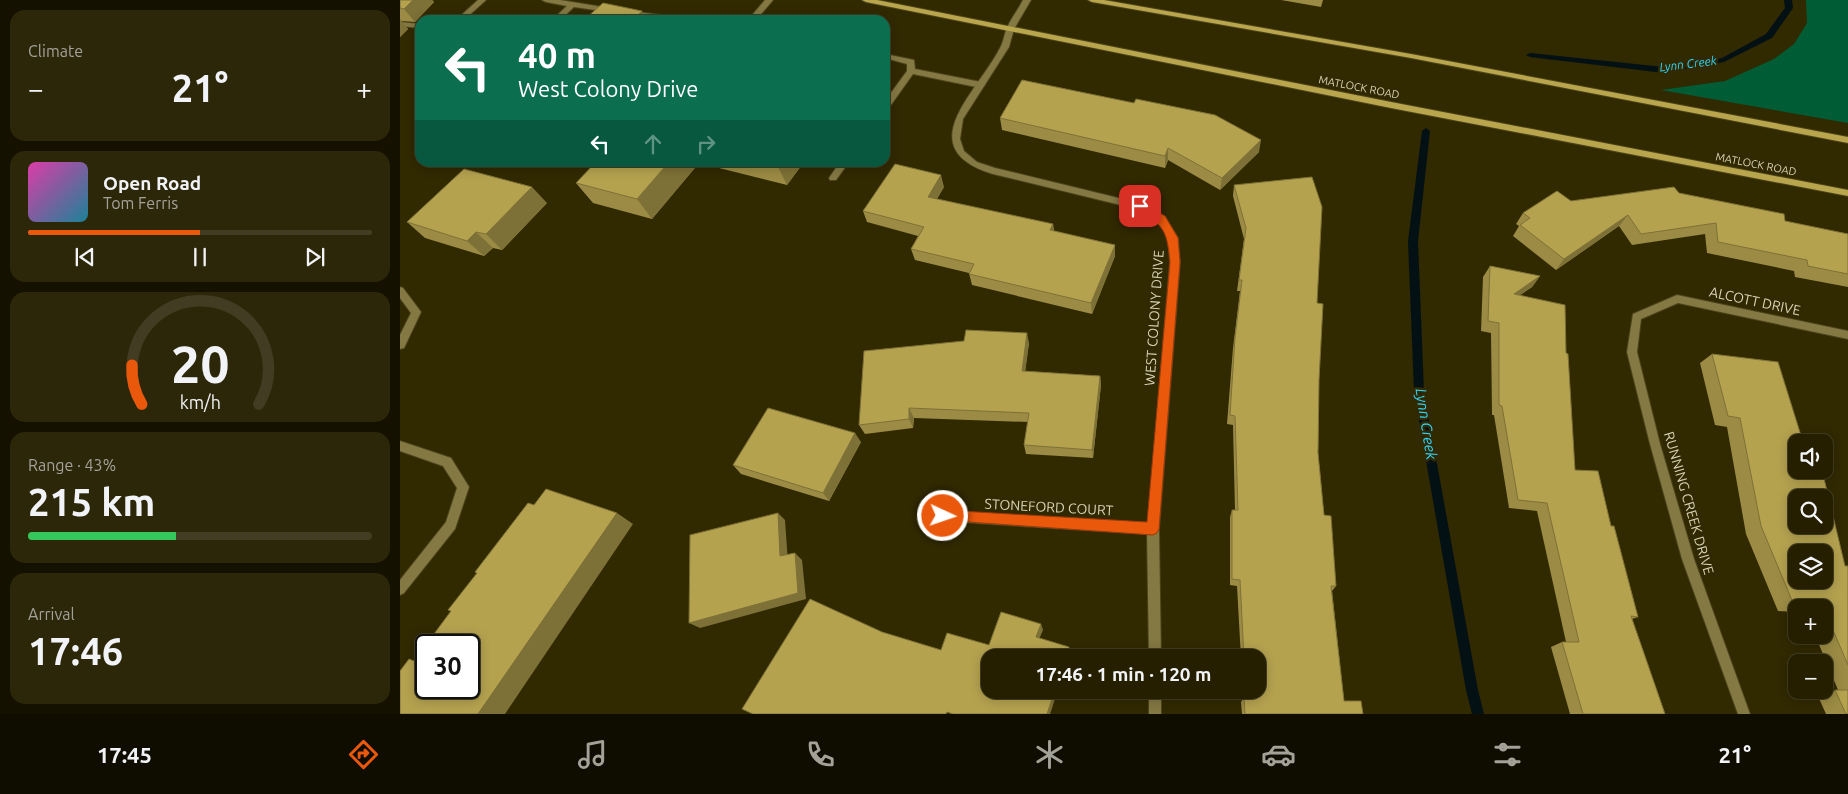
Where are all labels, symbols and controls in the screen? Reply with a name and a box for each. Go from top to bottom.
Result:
icon: left [435,35,500,100]
text: 40 m [518,35,596,75]
text: Climate [28,42,83,60]
water label: Lynn Creek [1659,53,1718,73]
text: 21° [172,67,228,109]
text: − [28,73,44,104]
text: + [356,73,372,104]
street label: MATLOCK ROAD [1318,73,1401,101]
text: West Colony Drive [518,76,698,101]
icon: left [586,130,614,158]
icon: ahead [639,130,667,158]
icon: right [692,130,720,158]
street label: MATLOCK ROAD [1715,150,1798,178]
text: Open Road [103,172,201,194]
pin [1119,185,1161,227]
icon: arrive [1126,192,1154,220]
text: Tom Ferris [103,194,178,212]
icon: previous [71,243,99,271]
icon: pause [186,243,214,271]
icon: next [301,243,329,271]
street label: WEST COLONY DRIVE [1141,249,1167,386]
street label: ALCOTT DRIVE [1708,284,1802,319]
text: 20 [171,335,229,393]
water label: Lynn Creek [1412,387,1441,461]
text: km/h [179,392,221,412]
street label: RUNNING CREEK DRIVE [1661,430,1717,576]
map controls [1788,434,1833,699]
button: sound [1788,434,1833,479]
text: Range · 43% [28,456,116,474]
text: 215 km [28,481,155,523]
position arrow [916,489,968,541]
button: search [1788,489,1833,534]
street label: STONEFORD COURT [984,496,1114,518]
button: layers [1788,544,1833,589]
button: + [1788,599,1833,644]
text: Arrival [28,605,75,623]
text: 17:46 [28,630,123,672]
speed limit sign: 30 [415,634,480,699]
button: − [1788,654,1833,699]
text: 17:46 · 1 min · 120 m [1036,663,1211,685]
icon: directions [346,737,381,772]
icon: music [575,737,610,772]
icon: phone [803,737,838,772]
icon: climate [1032,737,1067,772]
icon: car [1261,737,1296,772]
icon: filters [1490,737,1525,772]
text: 17:45 [97,742,152,767]
text: 21° [1718,742,1751,767]

